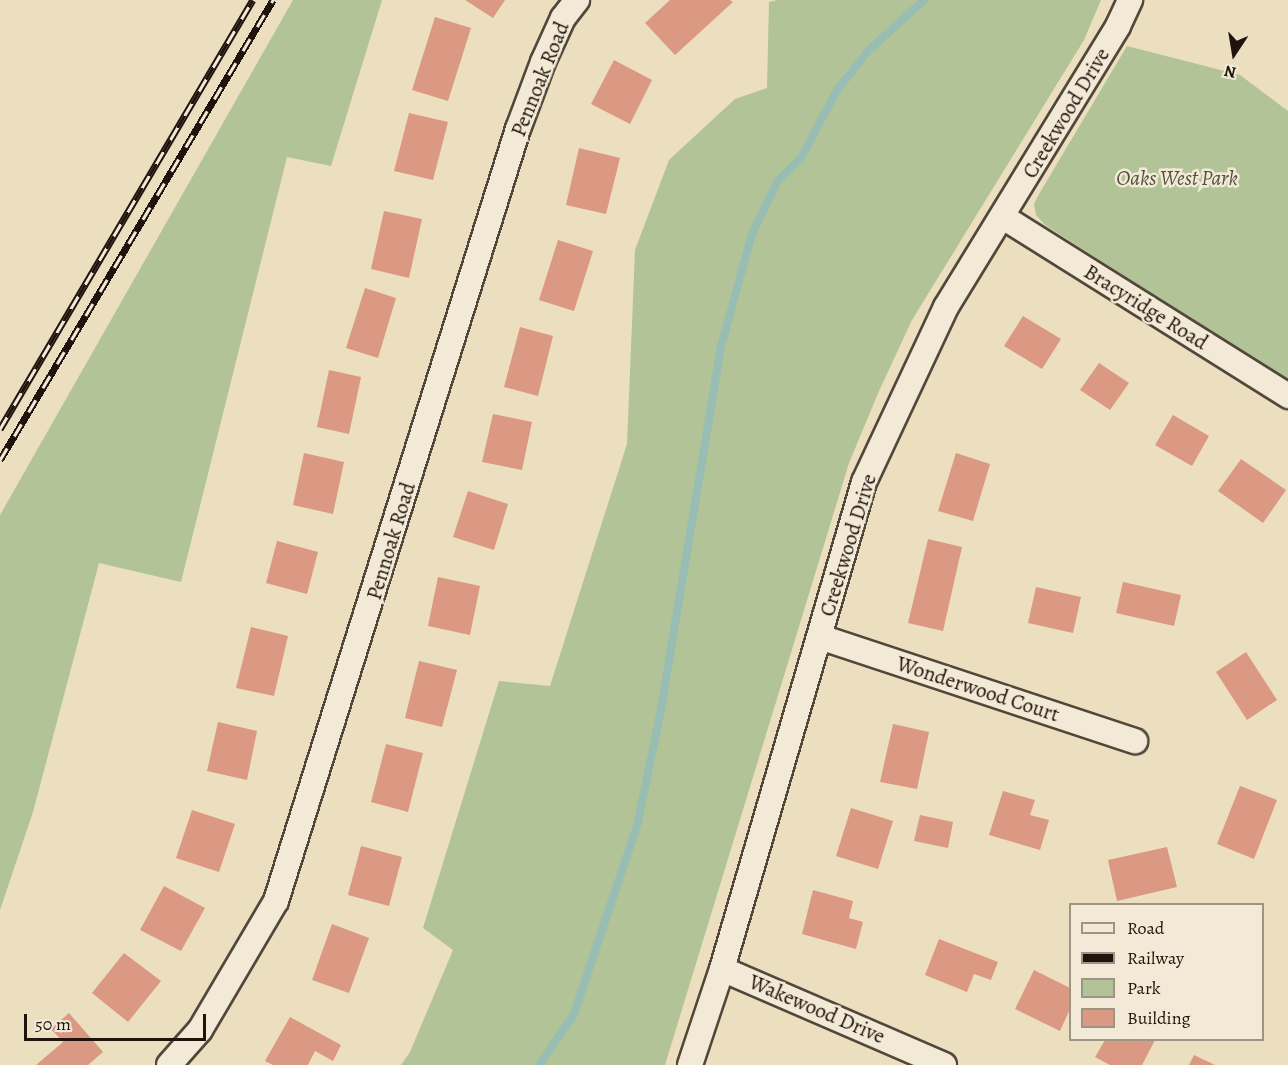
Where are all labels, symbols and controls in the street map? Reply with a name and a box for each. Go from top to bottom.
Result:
street label: Pennoak Road [506,18,574,140]
north arrow [1204,24,1264,84]
street label: Creekwood Drive [1017,43,1115,183]
text: N [1222,60,1238,84]
park label: Oaks West Park [1116,165,1238,191]
street label: Bracyridge Road [1079,259,1213,355]
street label: Creekwood Drive [814,471,882,619]
street label: Pennoak Road [361,479,421,603]
street label: Wonderwood Court [894,651,1062,727]
legend [1069,903,1264,1041]
text: Road [1127,916,1164,940]
text: Railway [1127,946,1184,970]
street label: Wakewood Drive [745,969,889,1049]
text: Park [1127,976,1161,1000]
scale bar [27,1002,208,1040]
text: Building [1127,1006,1191,1030]
text: 50 m [35,1012,71,1036]

